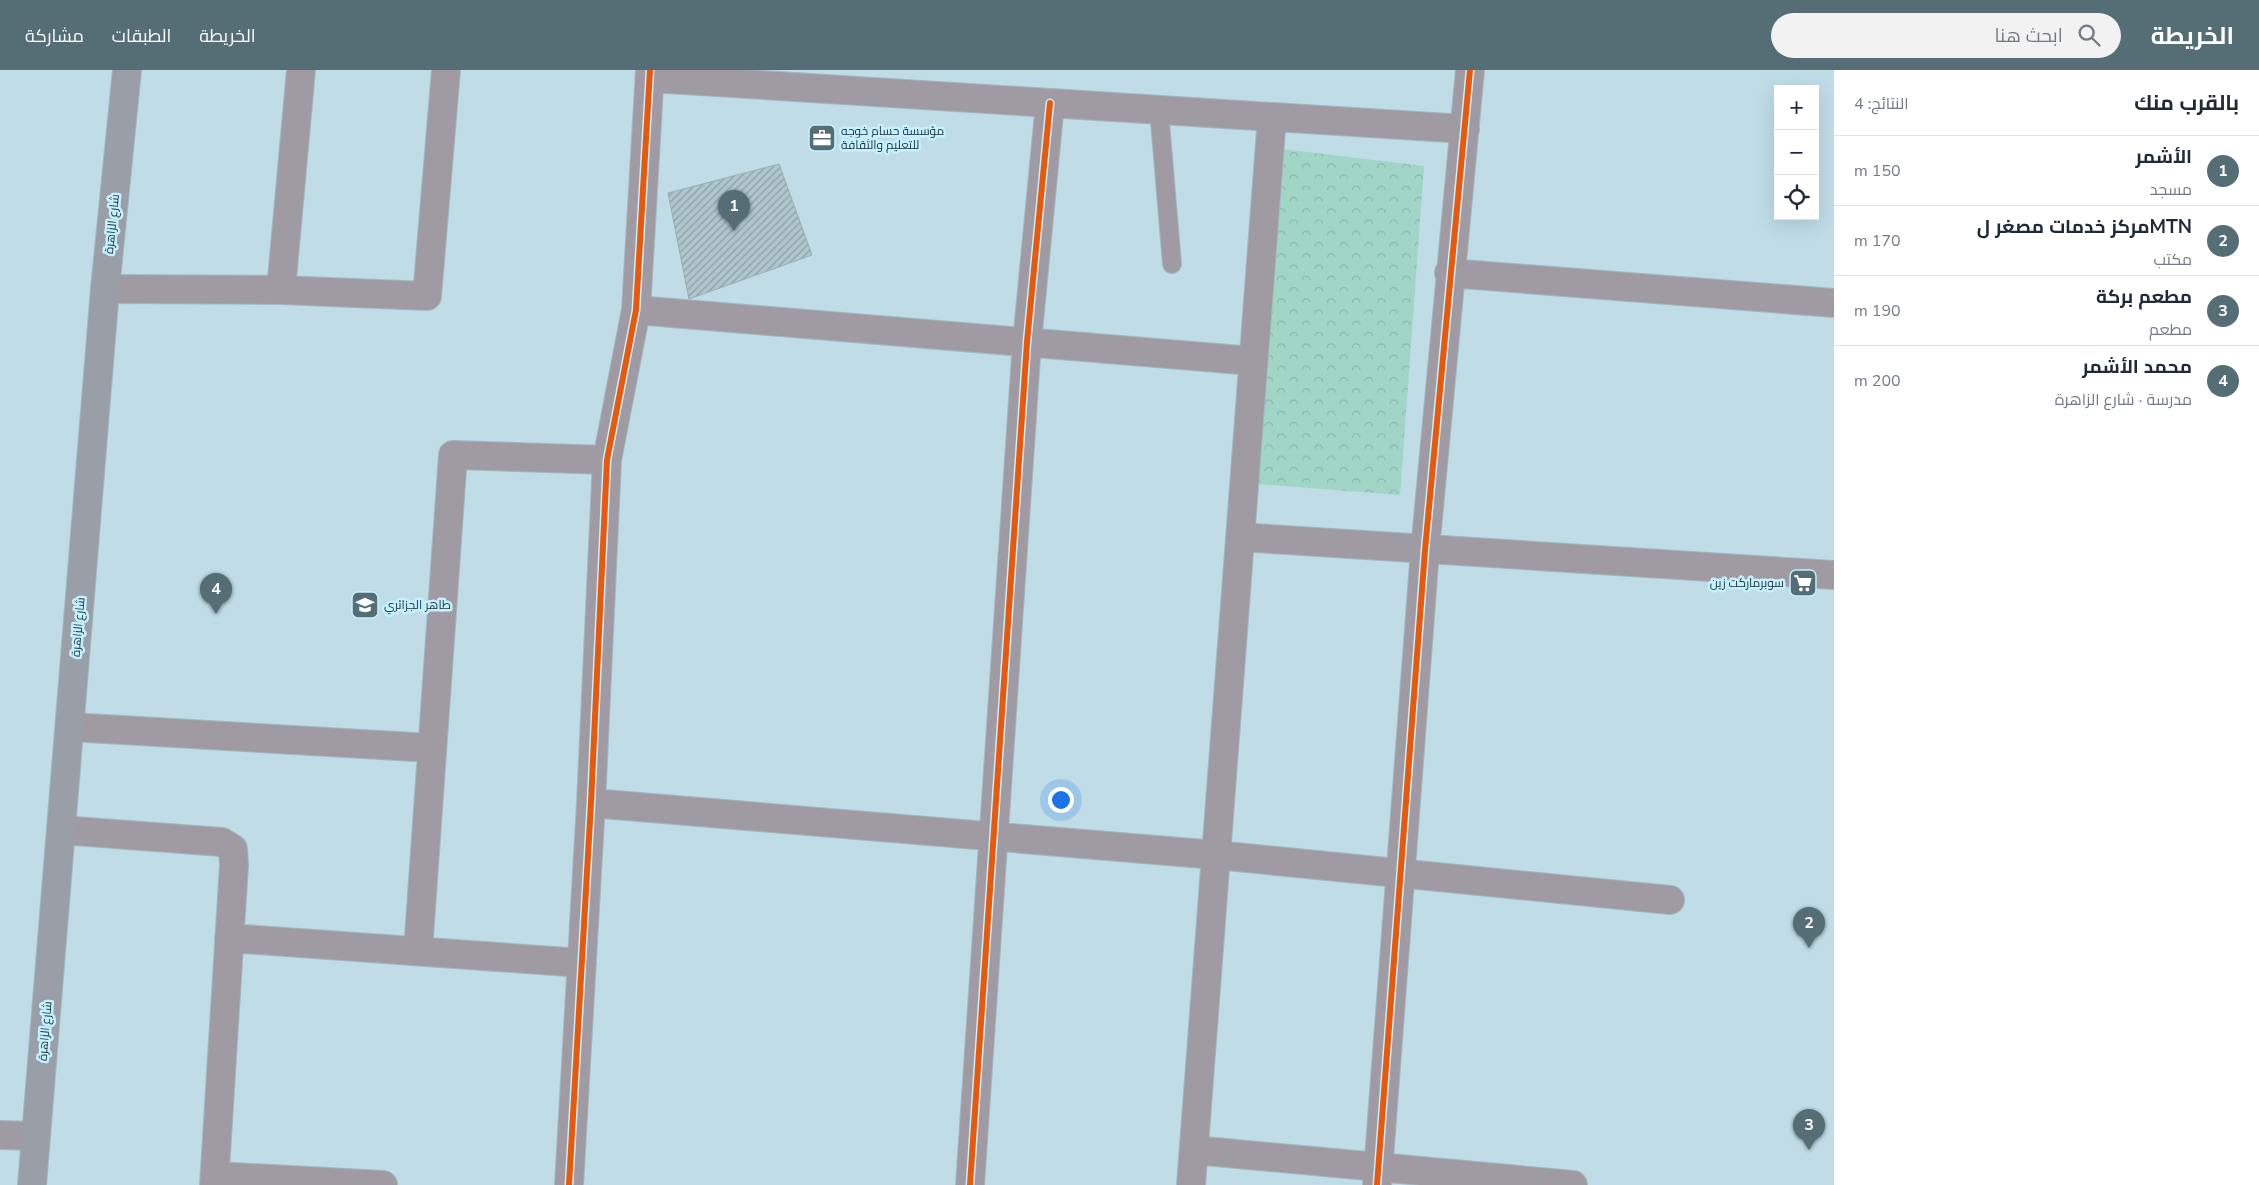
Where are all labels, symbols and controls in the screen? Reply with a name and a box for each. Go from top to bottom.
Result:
search box [1771,13,2121,58]
text: الخريطة [2151,20,2234,52]
icon: search [2075,21,2103,49]
text: ابحث هنا [1994,23,2063,49]
text: مشاركة [25,24,84,48]
text: الطبقات [112,24,171,48]
text: الخريطة [199,24,256,48]
map controls [1774,85,1819,220]
button: + [1774,85,1819,130]
text: بالقرب منك [2134,89,2239,117]
text: النتائج: 4 [1854,93,1909,115]
office icon: مؤسسة حسام خوجه للتعليم والثقافة [807,123,837,153]
place label: مؤسسة حسام خوجه للتعليم والثقافة [841,123,944,153]
button: − [1774,130,1819,175]
text: الأشمر [2136,144,2192,170]
text: 150 m [1854,160,1901,182]
text: 1 [2218,160,2228,182]
button: locate [1774,175,1819,220]
text: مسجد [2150,179,2192,201]
pin: 1 [718,190,750,231]
street label: شارع الزاهرة [101,193,123,255]
text: MTNمركز خدمات مصغر ل [1977,214,2192,240]
text: 170 m [1854,230,1901,252]
text: 2 [2218,230,2228,252]
text: مكتب [2153,249,2192,271]
text: مطعم بركة [2096,284,2192,310]
text: 190 m [1854,300,1901,322]
text: 3 [2218,300,2228,322]
text: مطعم [2149,319,2192,341]
text: محمد الأشمر [2082,354,2192,380]
text: 200 m [1854,370,1901,392]
text: 4 [2218,370,2228,392]
text: مدرسة · شارع الزاهرة [2055,389,2192,411]
supermarket icon: سوبرماركت زين [1788,568,1818,598]
pin: 4 [200,573,232,614]
place label: سوبرماركت زين [1710,575,1784,591]
school or university icon: طاهر الجزائري [350,590,380,620]
street label: شارع الزاهرة [67,596,89,658]
place label: طاهر الجزائري [384,597,451,615]
your location [1048,787,1074,813]
pin: 2 [1793,907,1825,948]
street label: شارع الزاهرة [34,1000,56,1062]
pin: 3 [1793,1109,1825,1150]

